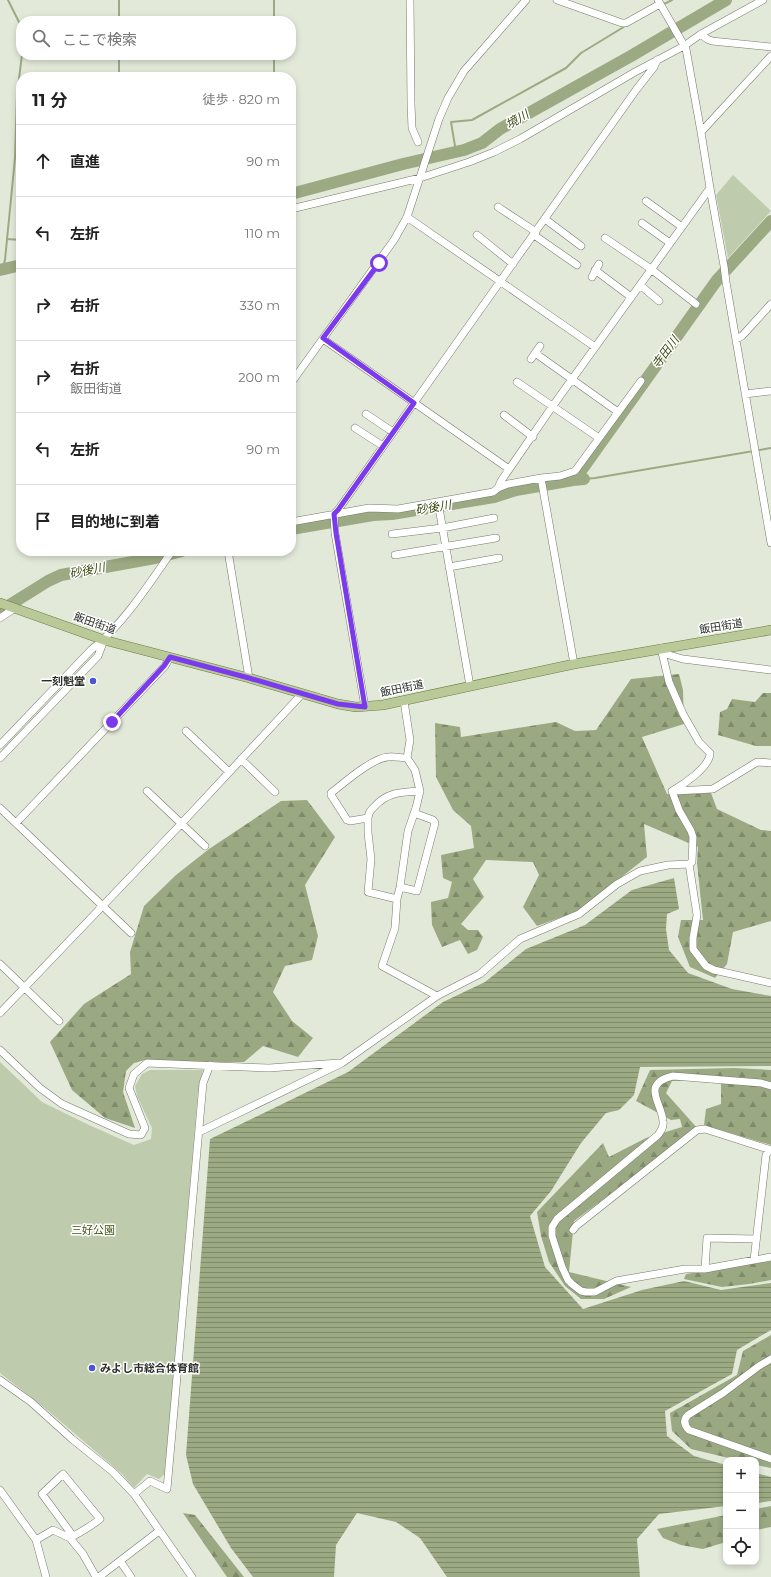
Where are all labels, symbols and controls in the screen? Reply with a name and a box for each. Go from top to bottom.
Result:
search box [16,16,296,60]
icon: search [30,27,52,49]
text: ここで検索 [62,30,137,49]
text: 11 分 [32,90,67,110]
text: 徒歩 · 820 m [202,91,280,107]
water label: 境川 [503,106,533,131]
icon: ahead [32,150,54,172]
text: 直進 [70,152,100,171]
text: 90 m [246,153,280,169]
icon: left [32,222,54,244]
text: 左折 [70,224,100,243]
text: 110 m [245,225,280,241]
route start [370,254,388,272]
icon: right [32,294,54,316]
text: 右折 [70,296,100,315]
text: 330 m [240,297,280,313]
water label: 寺田川 [648,331,683,371]
text: 右折 [70,359,100,378]
icon: right [32,366,54,388]
text: 200 m [238,369,280,385]
text: 飯田街道 [70,380,122,396]
icon: left [32,438,54,460]
text: 左折 [70,440,100,459]
text: 90 m [246,441,280,457]
water label: 砂後川 [414,496,454,517]
icon: arrive [32,510,54,532]
text: 目的地に到着 [70,512,160,531]
water label: 砂後川 [68,559,108,581]
street label: 飯田街道 [72,609,118,637]
street label: 飯田街道 [698,616,744,636]
place label: 一刻魁堂 [41,674,85,688]
marker: 一刻魁堂 [88,676,98,686]
street label: 飯田街道 [379,677,425,699]
route end [103,713,121,731]
park label: 三好公園 [71,1223,115,1237]
place label: みよし市総合体育館 [100,1361,199,1375]
marker: みよし市総合体育館 [87,1363,97,1373]
map controls [723,1457,759,1565]
button: + [723,1457,759,1493]
button: − [723,1493,759,1529]
button: locate [723,1529,759,1565]

